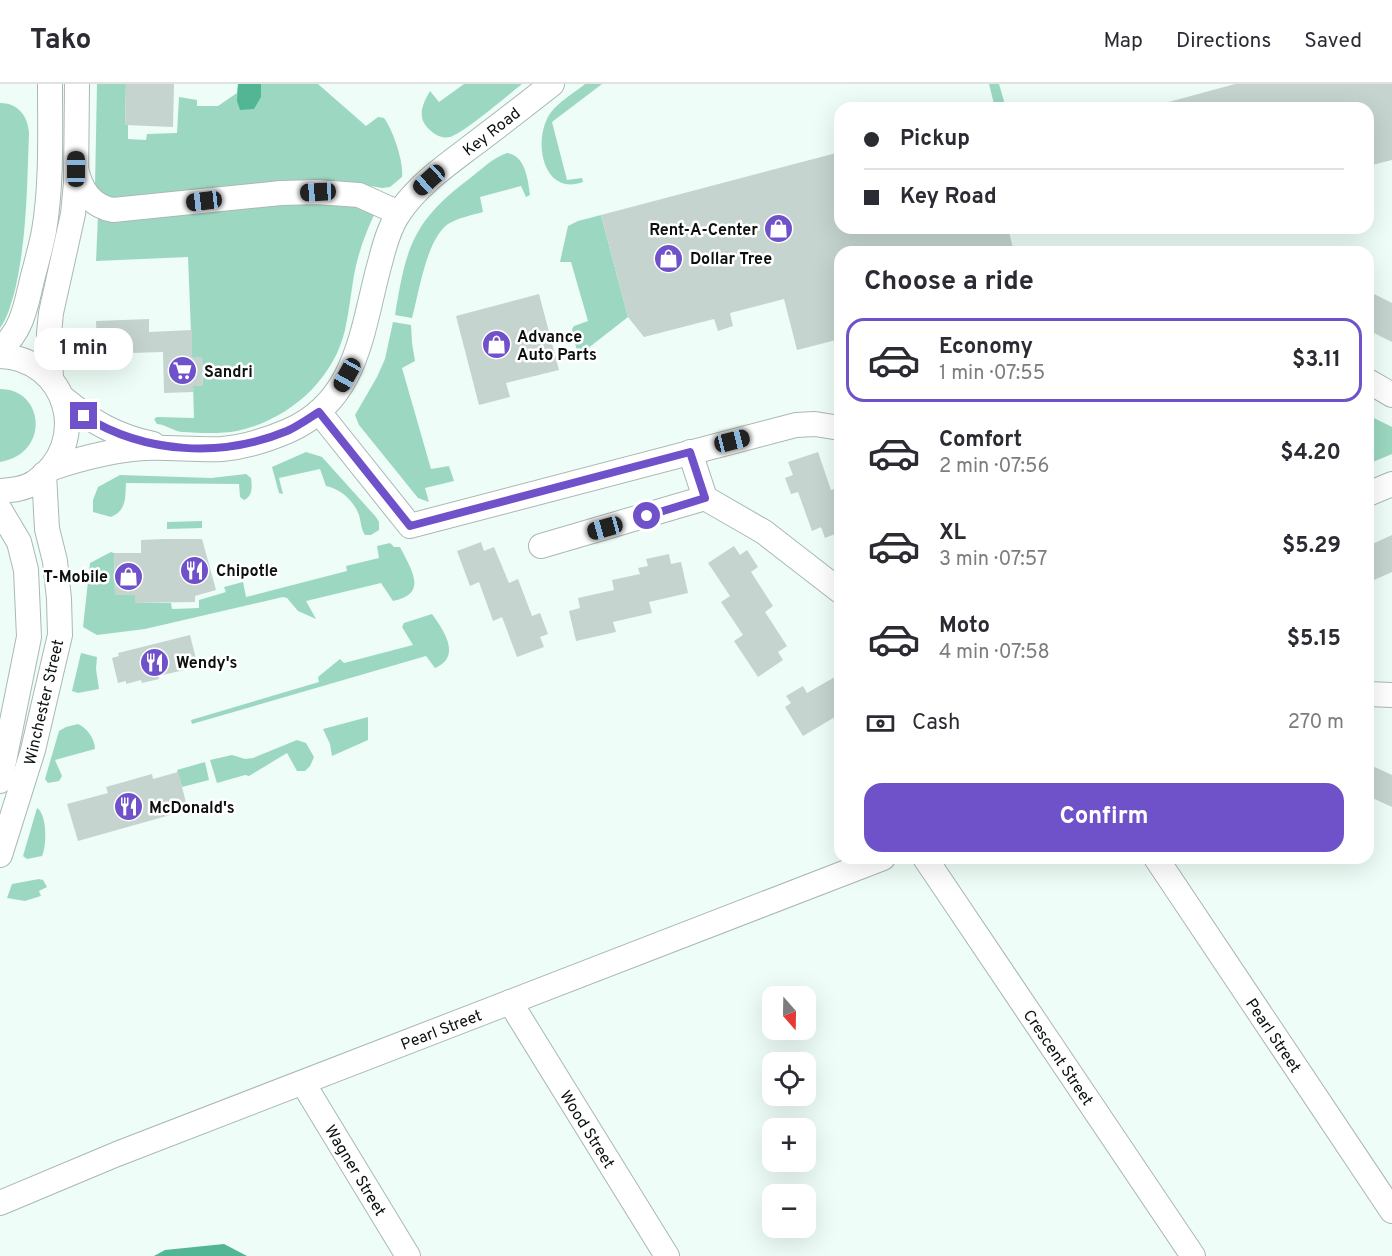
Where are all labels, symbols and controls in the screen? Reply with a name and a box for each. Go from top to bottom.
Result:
text: Tako [30,23,91,59]
text: Map [1103,28,1143,55]
text: Directions [1176,28,1271,55]
text: Saved [1304,28,1362,55]
street label: Key Road [459,104,525,161]
text: Pickup [900,126,970,153]
car [67,151,85,187]
car [410,161,448,199]
car [300,182,336,202]
text: Key Road [900,184,997,211]
car [185,190,223,212]
shop icon: Rent-A-Center [763,213,795,245]
place label: Rent-A-Center [649,221,758,241]
shop icon: Dollar Tree [653,242,685,274]
place label: Dollar Tree [690,250,772,270]
text: Choose a ride [864,265,1034,299]
place label: Advance Auto Parts [517,328,597,366]
callout: 1 min [34,329,134,371]
shop icon: Advance Auto Parts [480,329,512,361]
icon: car [867,333,921,387]
text: Economy [939,334,1033,361]
text: 1 min [59,336,108,362]
text: $3.11 [1292,347,1341,374]
supermarket icon: Sandri [167,355,199,387]
car [330,355,364,395]
text: 1 min · 07:55 [939,361,1045,387]
place label: Sandri [204,363,253,383]
route end [70,402,97,429]
icon: car [867,426,921,480]
text: Comfort [939,427,1022,454]
car [712,428,752,454]
text: $4.20 [1280,440,1341,467]
text: 2 min · 07:56 [939,454,1049,480]
route start [633,502,660,529]
car [585,514,625,542]
icon: car [867,519,921,573]
text: XL [939,520,966,547]
text: $5.29 [1282,533,1341,560]
text: 3 min · 07:57 [939,547,1047,573]
restaurant icon: Chipotle [179,554,211,586]
shop icon: T-Mobile [113,560,145,592]
place label: Chipotle [216,562,278,582]
place label: T-Mobile [43,568,108,588]
icon: car [867,612,921,666]
text: Moto [939,613,990,640]
text: $5.15 [1287,626,1341,653]
street label: Winchester Street [21,638,69,767]
text: 4 min · 07:58 [939,640,1050,666]
restaurant icon: Wendy's [139,646,171,678]
place label: Wendy's [176,654,238,674]
icon: cash [864,707,897,740]
text: Cash [912,710,961,737]
text: 270 m [1288,710,1344,736]
button: Confirm [864,783,1344,852]
restaurant icon: McDonald's [112,791,144,823]
place label: McDonald's [149,799,235,819]
north arrow [762,986,816,1040]
map controls [762,986,816,1238]
street label: Pearl Street [1240,995,1305,1077]
street label: Pearl Street [398,1006,485,1056]
street label: Crescent Street [1018,1006,1097,1110]
button: locate [762,1052,816,1106]
street label: Wood Street [554,1087,618,1173]
button: + [762,1118,816,1172]
street label: Wagner Street [319,1122,389,1220]
button: − [762,1184,816,1238]

